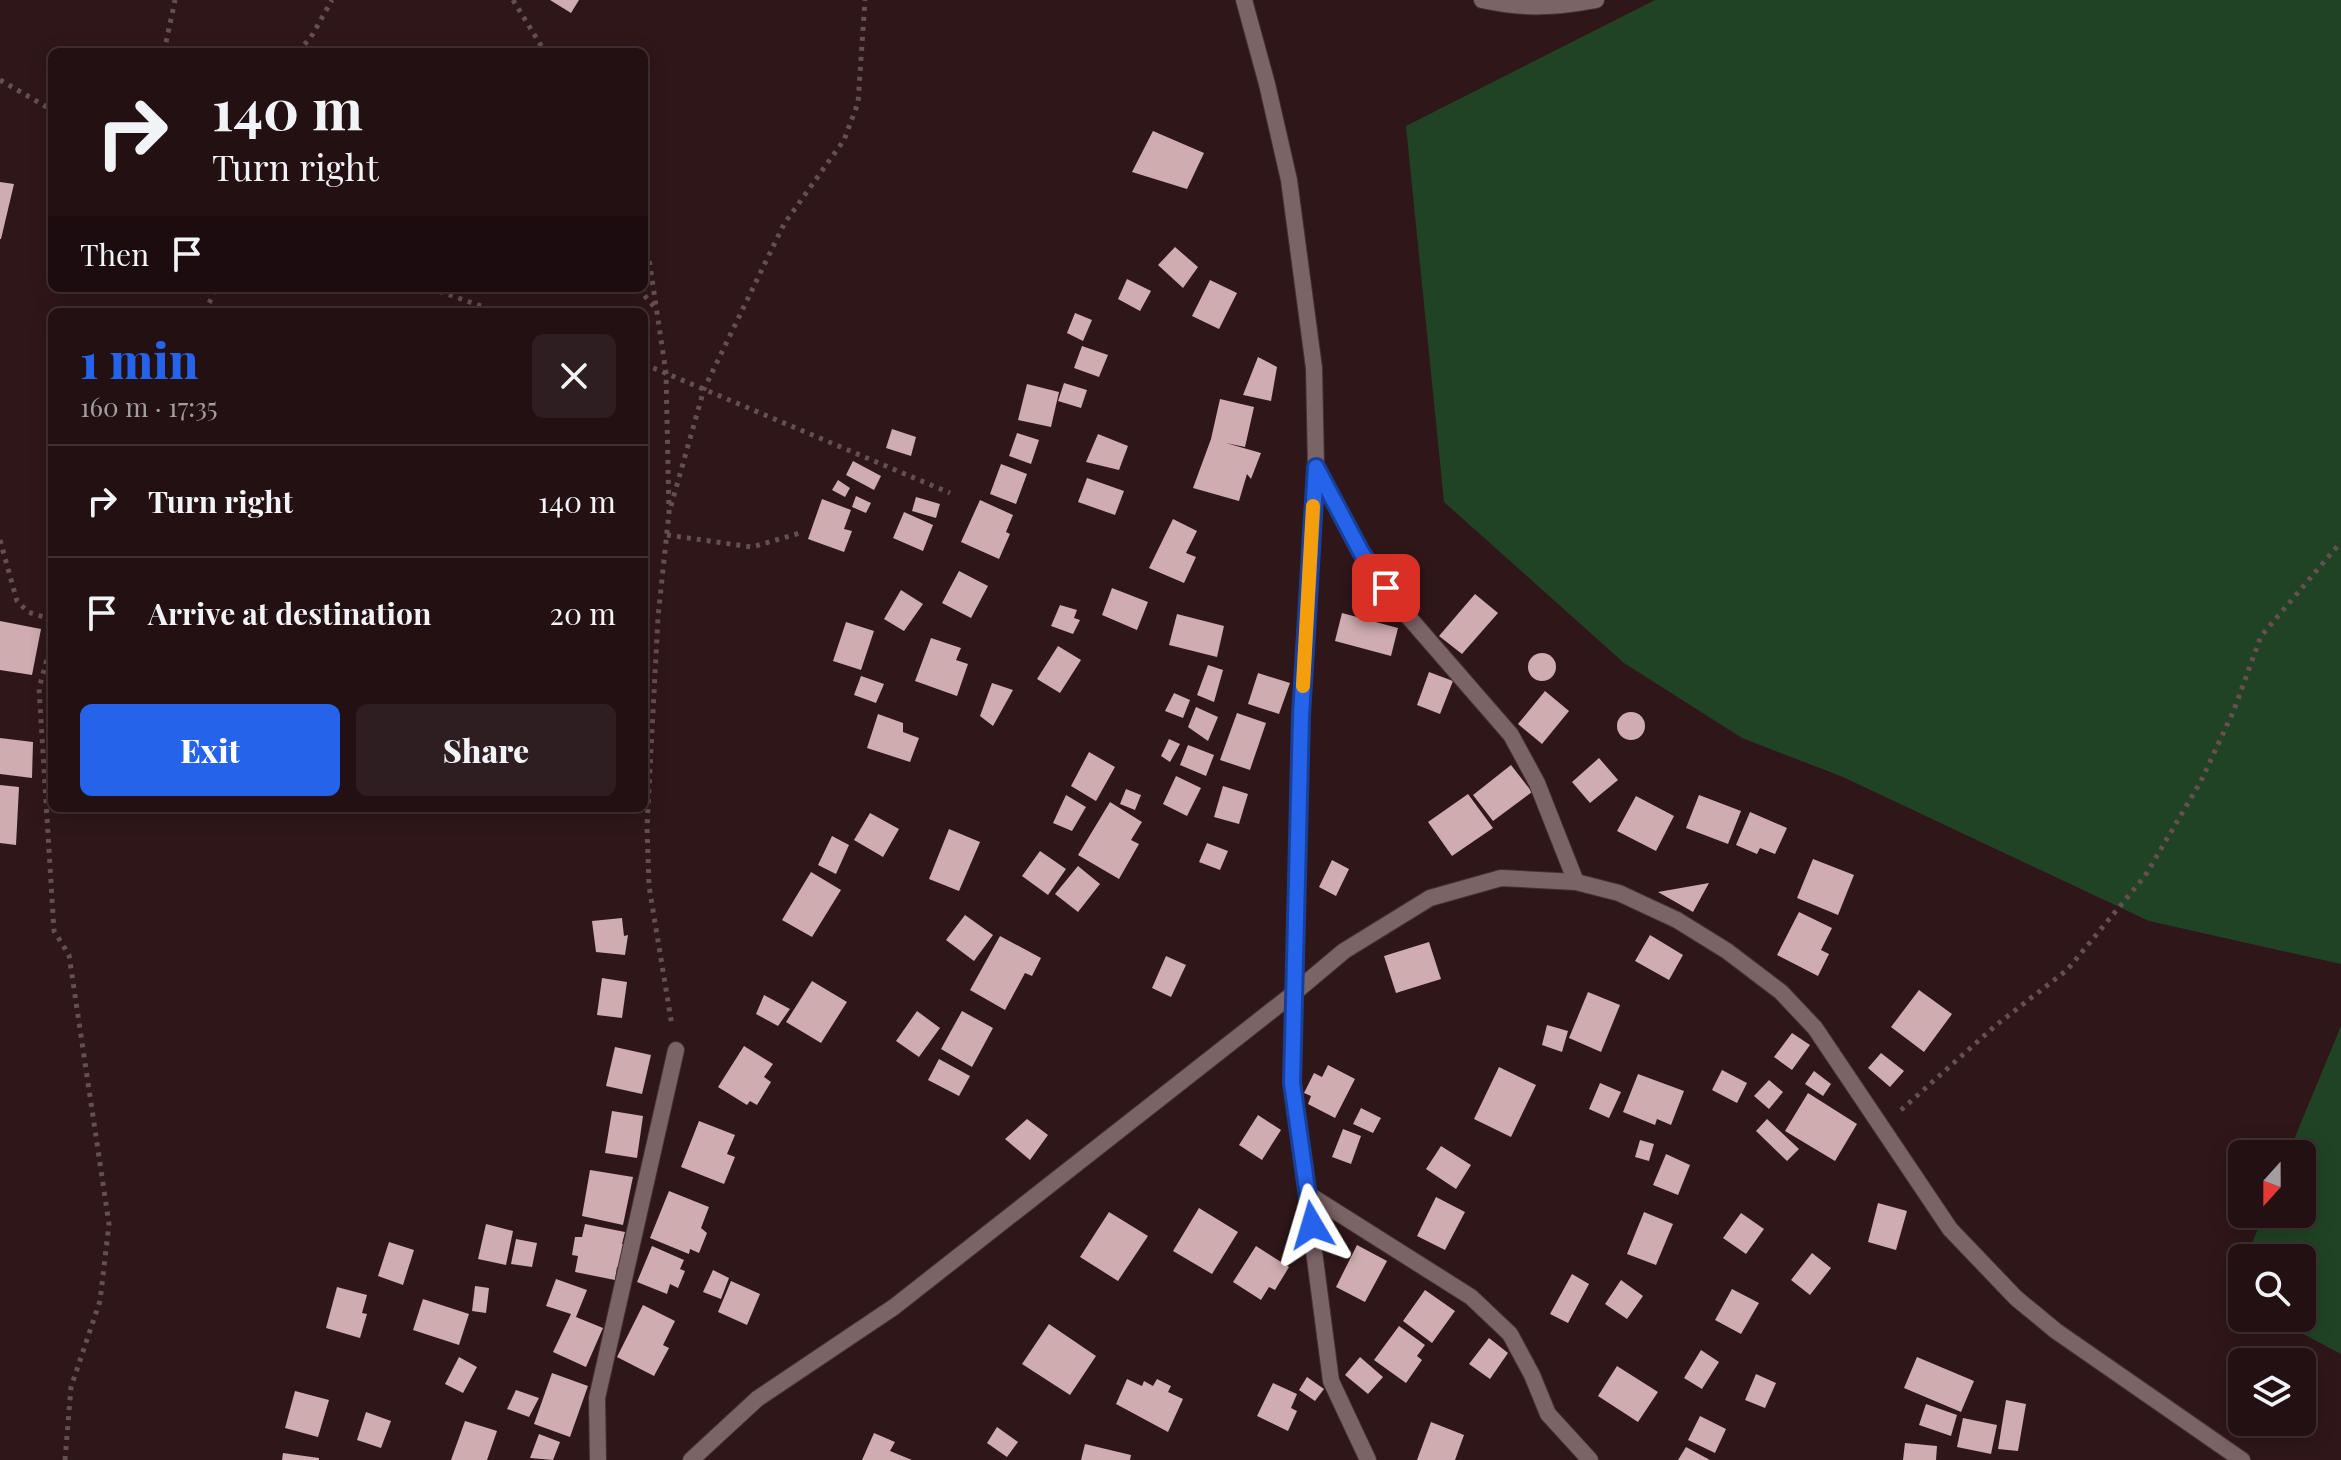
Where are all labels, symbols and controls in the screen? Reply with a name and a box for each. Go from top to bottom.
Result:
text: 140 m [212,70,363,145]
icon: right [80,80,184,184]
text: Turn right [212,142,379,190]
icon: arrive [165,232,209,276]
text: Then [80,234,149,274]
text: 1 min [80,327,198,391]
button: close [532,334,616,418]
text: 160 m · 17:35 [80,389,218,424]
icon: right [80,479,124,523]
text: Turn right [148,481,293,521]
text: 140 m [538,481,616,521]
pin [1352,554,1420,622]
icon: arrive [1364,566,1408,610]
icon: arrive [80,591,124,635]
text: Arrive at destination [148,593,431,633]
text: 20 m [550,593,616,633]
button: Exit [80,704,340,796]
button: Share [356,704,616,796]
north arrow [2228,1140,2316,1228]
map controls [2228,1140,2316,1436]
position arrow [1270,1183,1354,1267]
button: search [2228,1244,2316,1332]
button: layers [2228,1348,2316,1436]

